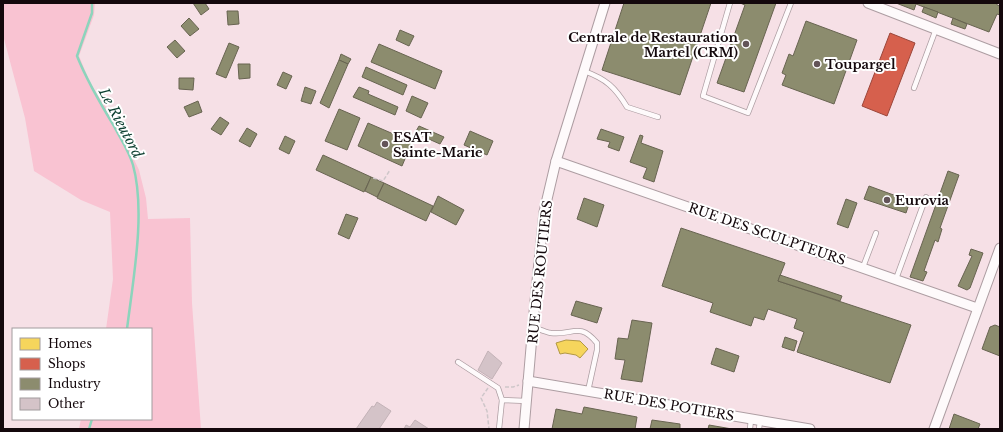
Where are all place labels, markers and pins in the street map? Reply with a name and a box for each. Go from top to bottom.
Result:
place label: Centrale de Restauration Martel (CRM) [568,29,739,61]
marker: Centrale de Restauration Martel (CRM) [741,39,751,49]
place label: Toupargel [825,56,896,73]
marker: Toupargel [812,59,822,69]
place label: ESAT Sainte-Marie [393,129,483,161]
marker: ESAT Sainte-Marie [380,139,390,149]
place label: Eurovia [895,192,950,209]
marker: Eurovia [882,195,892,205]

